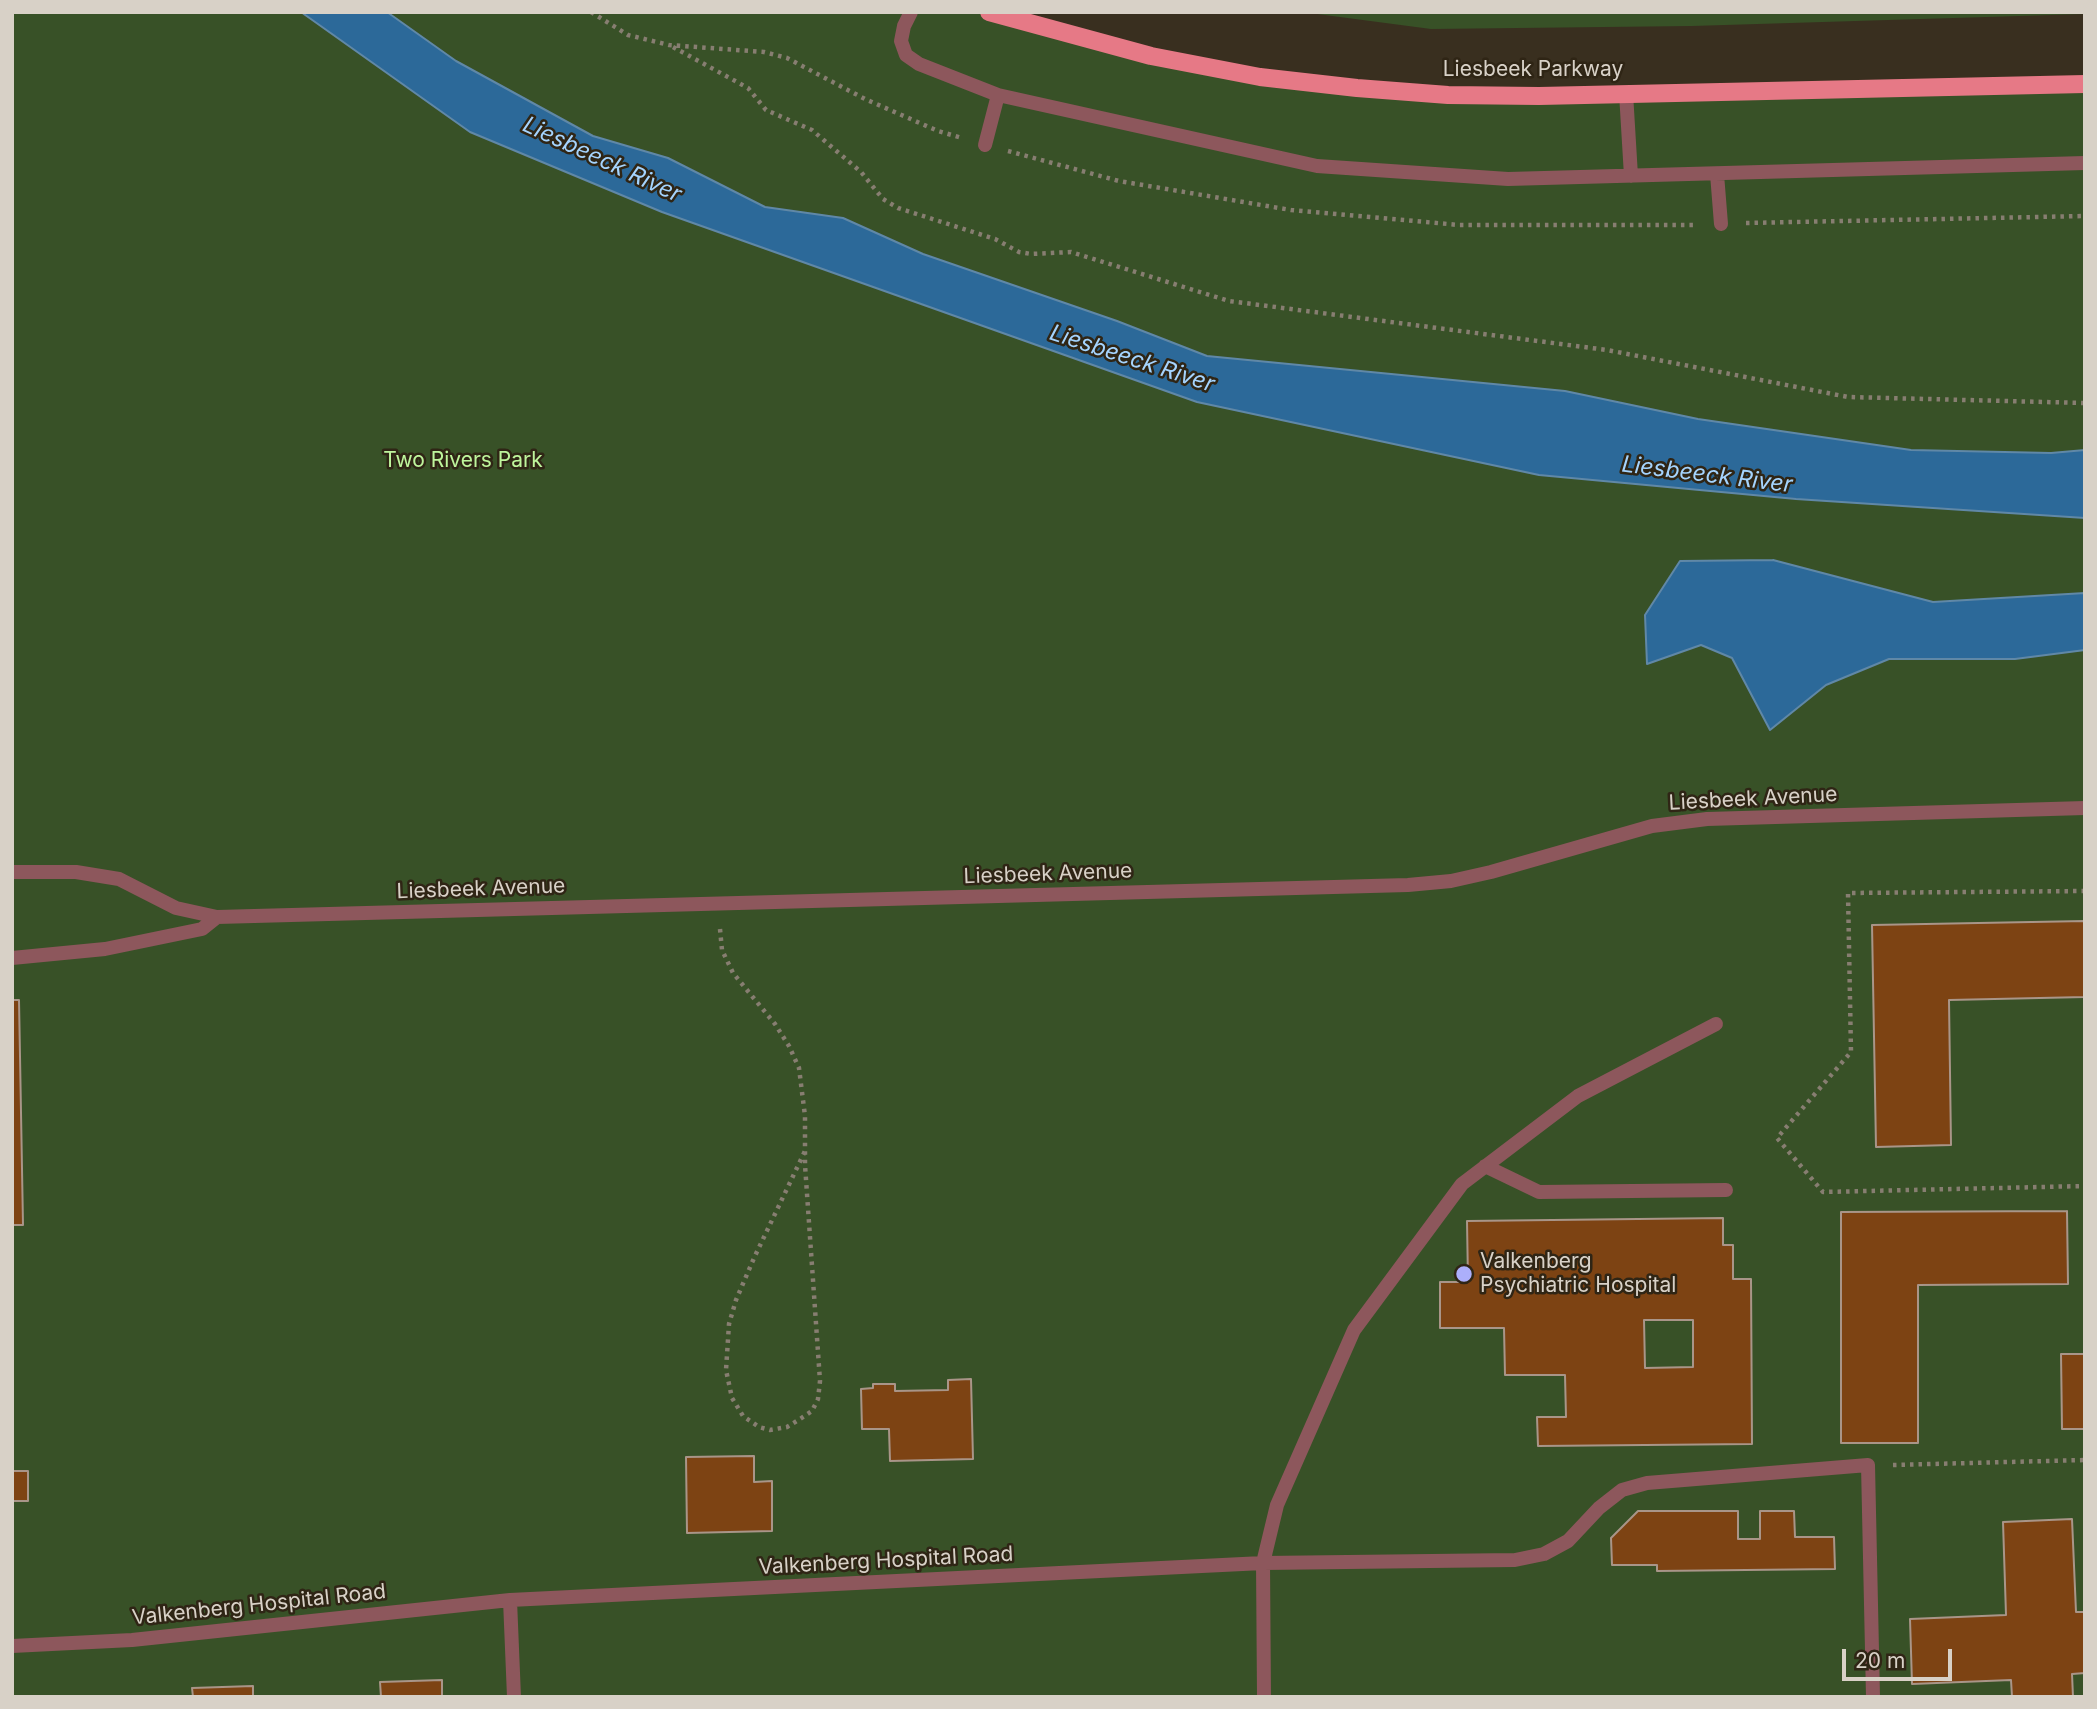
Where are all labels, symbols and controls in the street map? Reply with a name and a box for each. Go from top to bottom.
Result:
street label: Liesbeek Parkway [1443,57,1623,83]
water label: Liesbeeck River [518,111,686,209]
water label: Liesbeeck River [1046,319,1218,399]
park label: Two Rivers Park [383,448,543,474]
water label: Liesbeeck River [1620,451,1794,499]
street label: Liesbeek Avenue [1668,782,1838,816]
street label: Liesbeek Avenue [963,858,1133,890]
street label: Liesbeek Avenue [396,873,566,905]
place label: Valkenberg Psychiatric Hospital [1480,1249,1676,1299]
marker: Valkenberg Psychiatric Hospital [1454,1264,1474,1284]
street label: Valkenberg Hospital Road [758,1542,1014,1580]
street label: Valkenberg Hospital Road [131,1579,387,1631]
scale bar [1845,1636,1955,1680]
text: 20 m [1855,1648,1905,1673]

